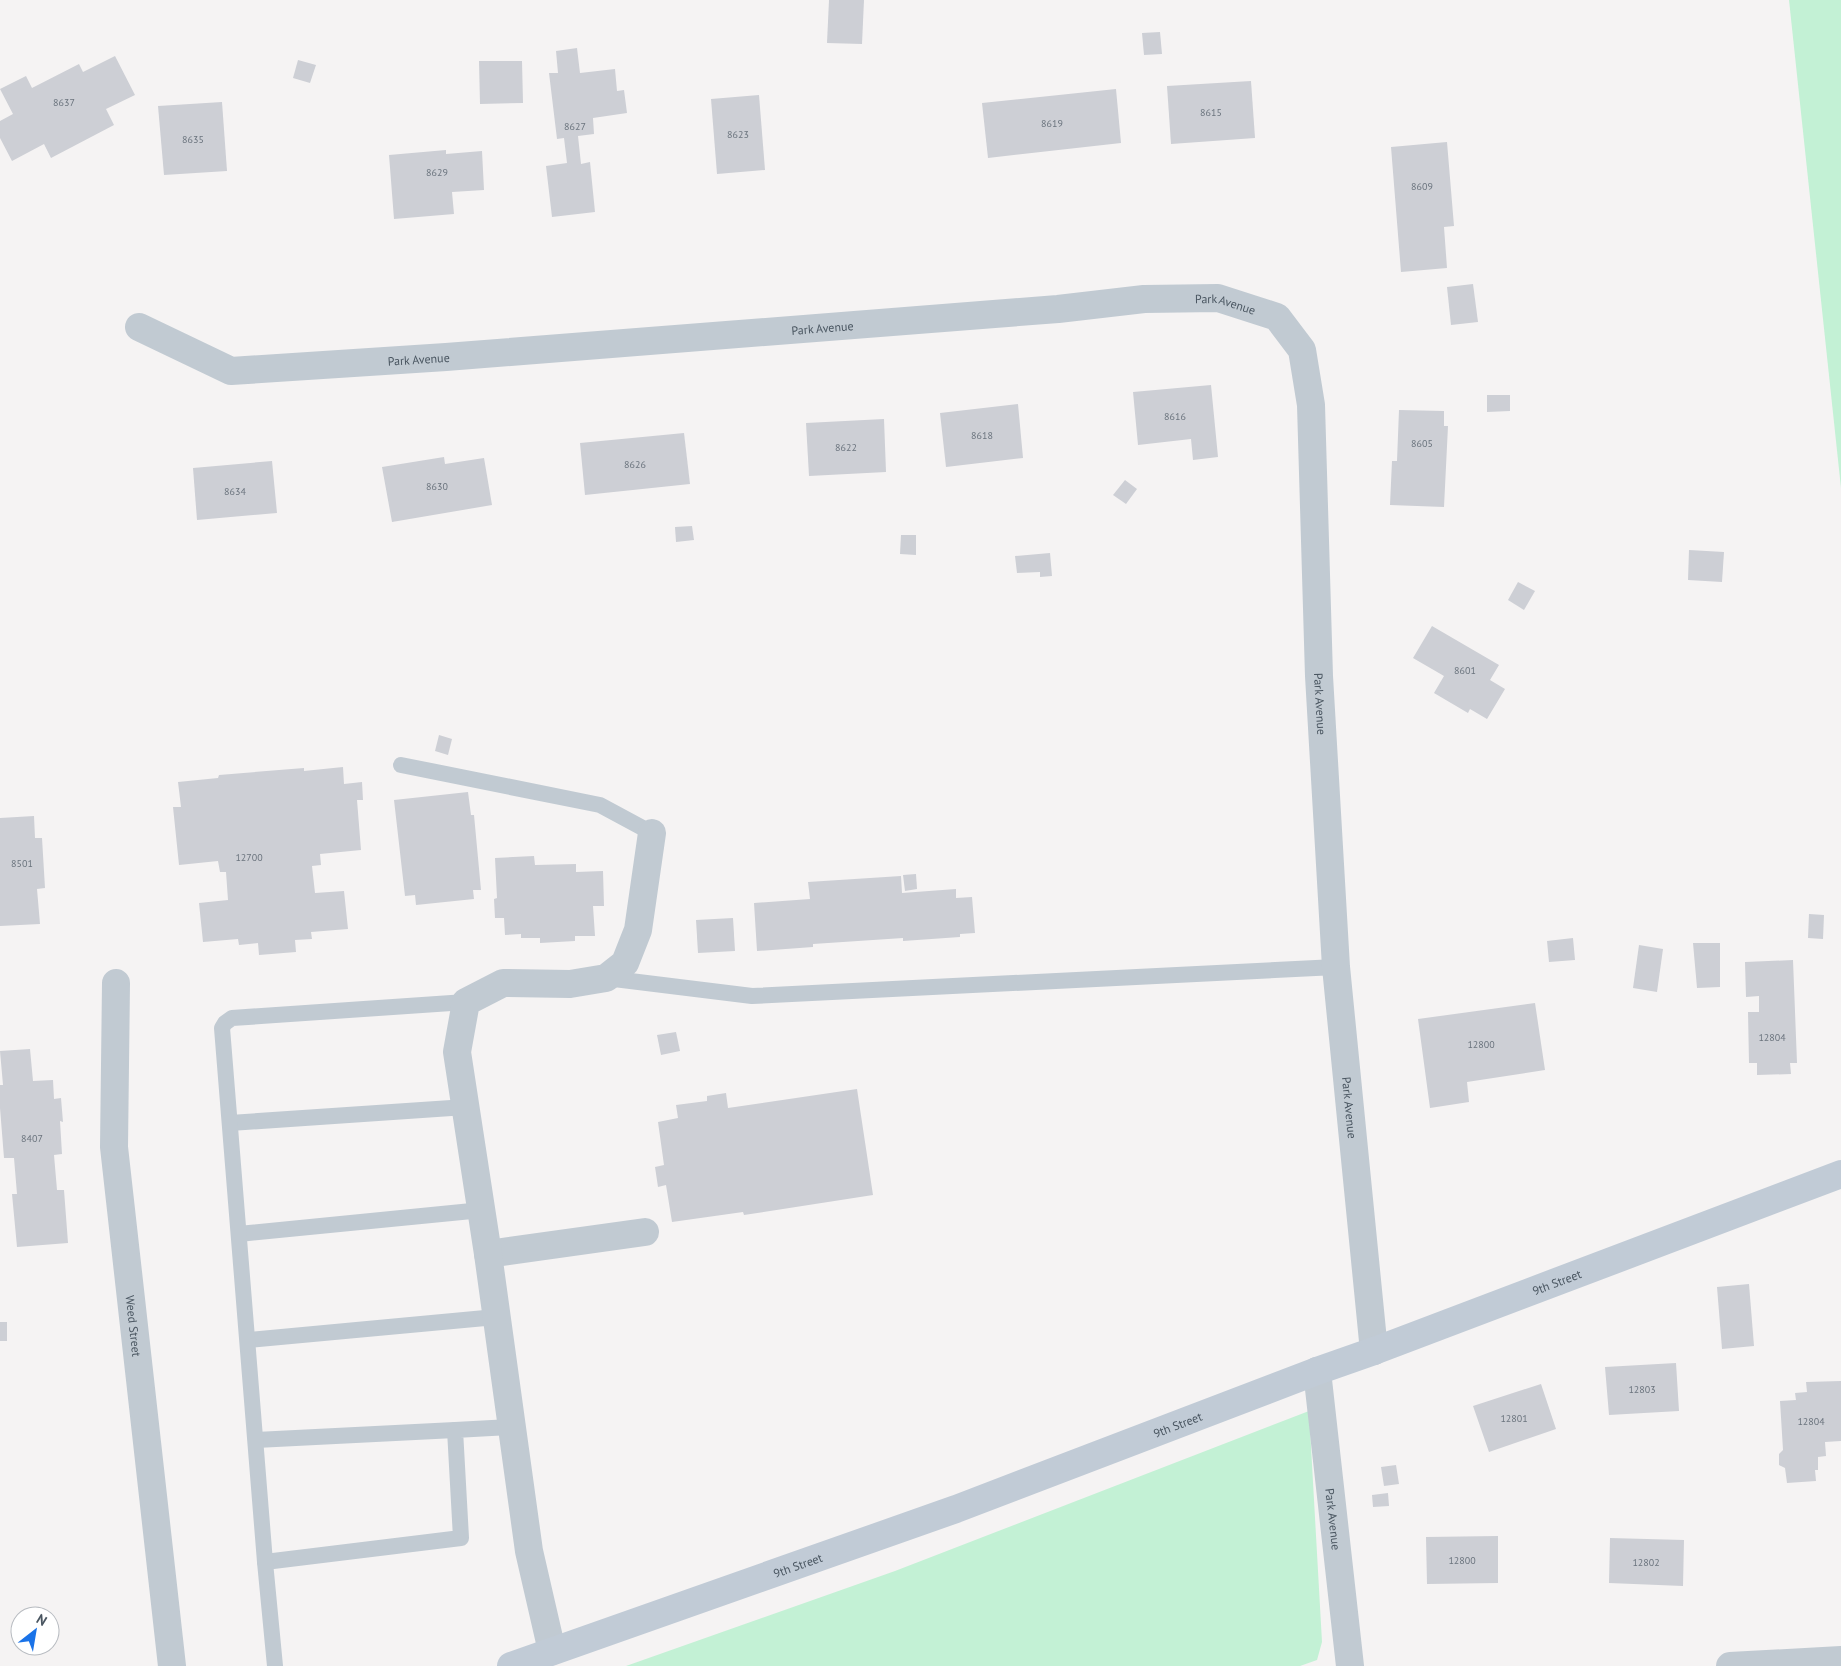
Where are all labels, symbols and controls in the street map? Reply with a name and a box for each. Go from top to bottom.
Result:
house number: 8637 [53,96,75,109]
house number: 8615 [1200,106,1222,119]
house number: 8619 [1041,117,1063,130]
house number: 8627 [564,120,586,133]
house number: 8623 [727,128,749,141]
house number: 8635 [182,133,204,146]
house number: 8629 [426,166,448,179]
house number: 8609 [1411,180,1433,193]
street label: Park Avenue [1195,290,1258,317]
street label: Park Avenue [791,318,854,337]
street label: Park Avenue [387,349,450,368]
house number: 8616 [1164,410,1186,423]
house number: 8618 [971,429,993,442]
house number: 8605 [1411,437,1433,450]
house number: 8622 [835,441,857,454]
house number: 8626 [624,458,646,471]
house number: 8630 [426,480,448,493]
house number: 8634 [224,485,246,498]
house number: 8601 [1454,664,1476,677]
street label: Park Avenue [1311,673,1330,735]
house number: 12700 [235,851,263,864]
house number: 8501 [11,857,33,870]
house number: 12804 [1758,1031,1786,1044]
house number: 12800 [1467,1038,1495,1051]
street label: Park Avenue [1339,1076,1360,1139]
house number: 8407 [21,1132,43,1145]
street label: 9th Street [1530,1266,1583,1298]
street label: Weed Street [123,1294,145,1357]
house number: 12803 [1628,1383,1656,1396]
street label: 9th Street [1151,1408,1204,1440]
house number: 12801 [1500,1412,1528,1425]
house number: 12804 [1797,1415,1825,1428]
street label: Park Avenue [1323,1487,1344,1551]
street label: 9th Street [771,1549,824,1580]
house number: 12800 [1448,1554,1476,1567]
house number: 12802 [1632,1556,1660,1569]
north arrow [10,1606,60,1656]
text: N [33,1610,50,1630]

